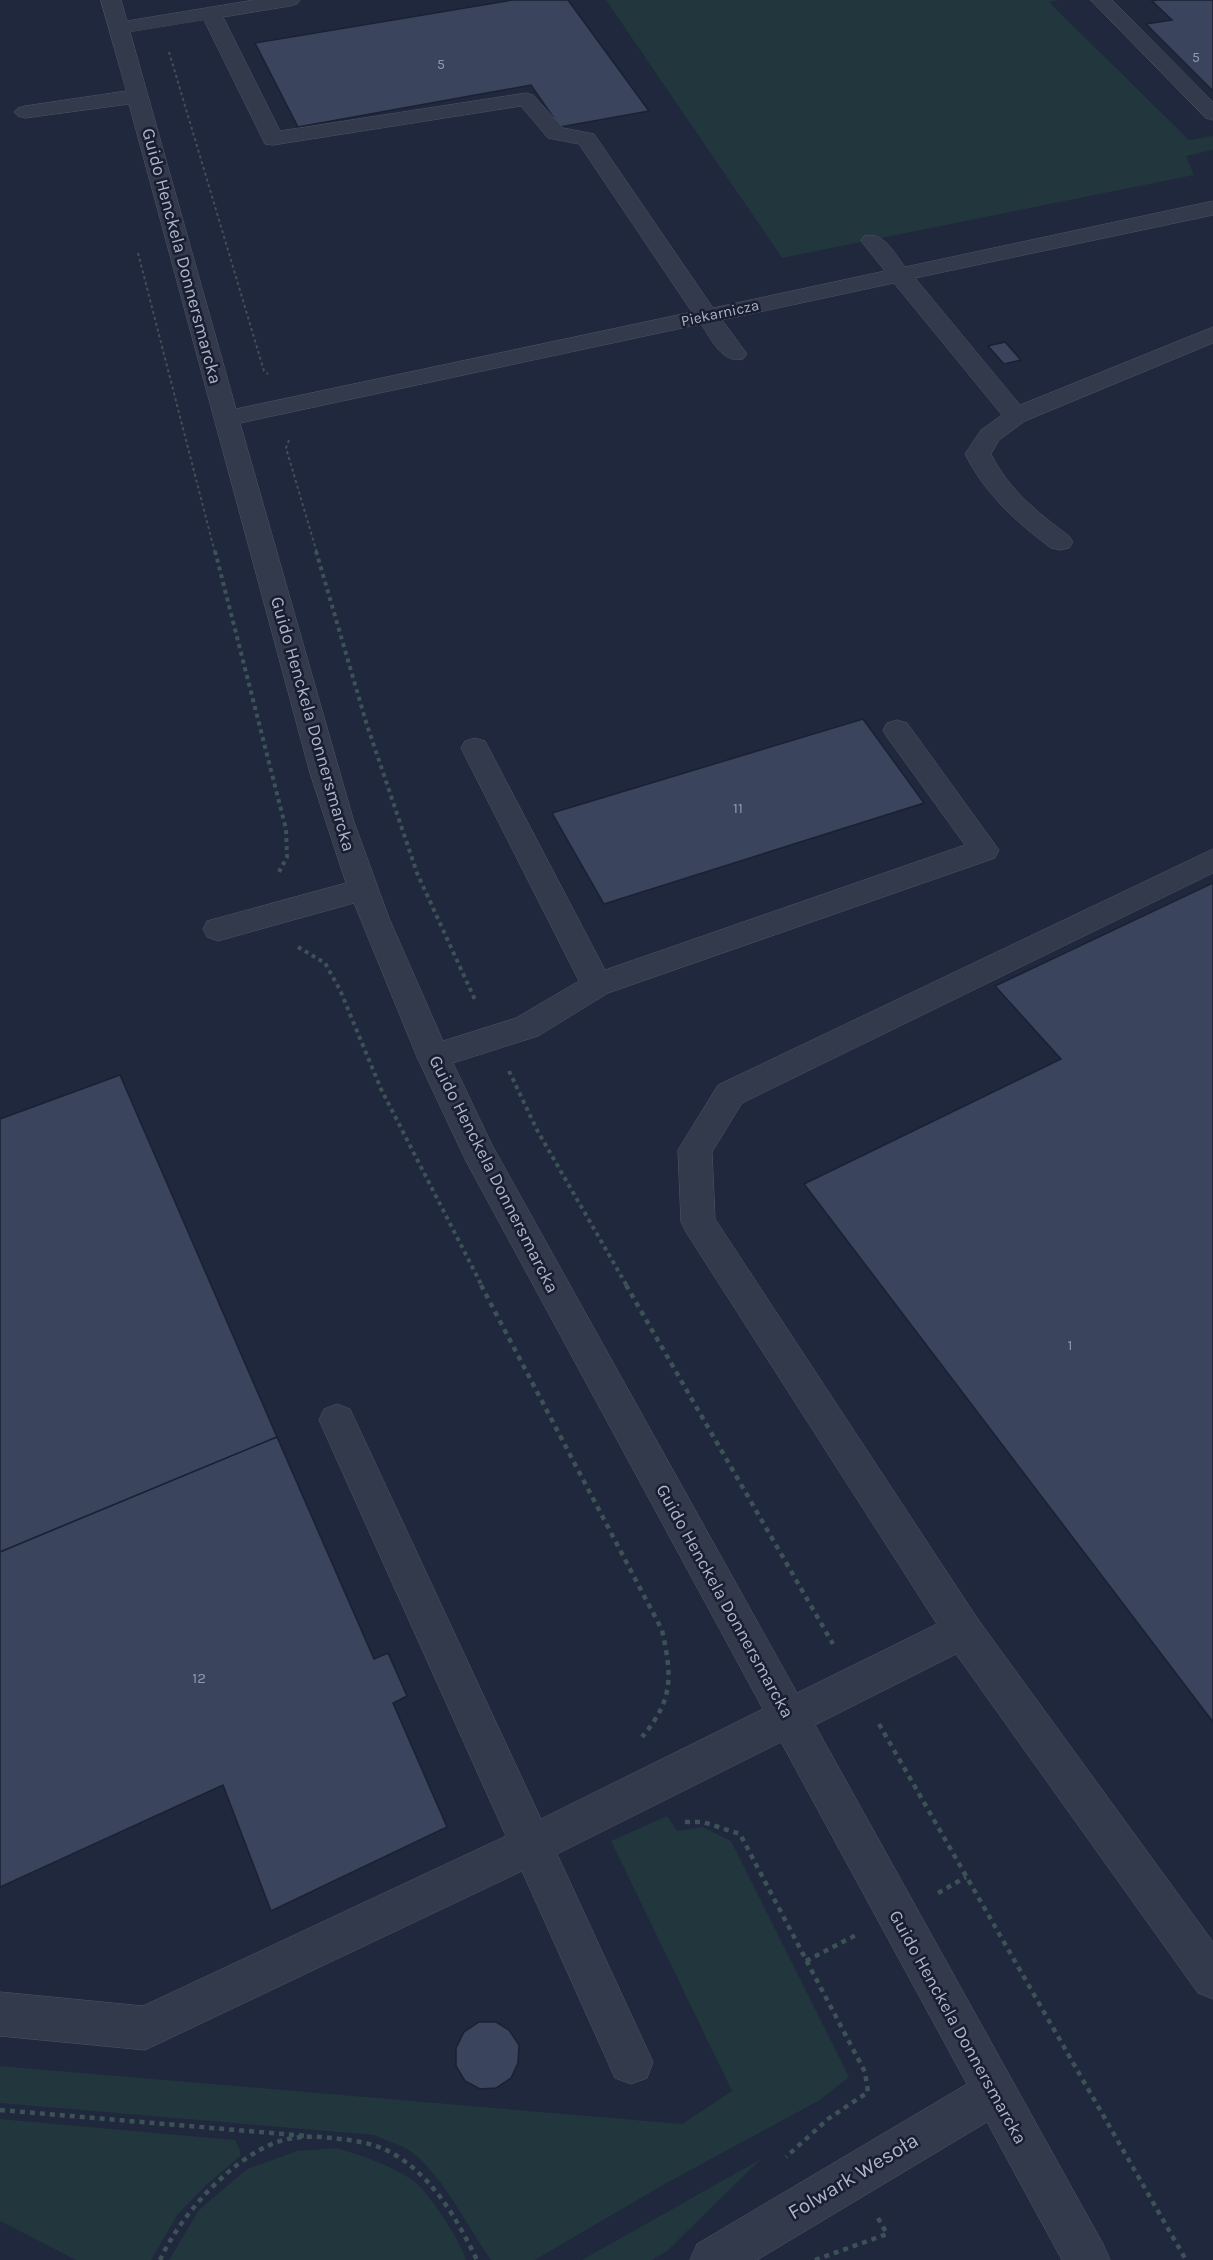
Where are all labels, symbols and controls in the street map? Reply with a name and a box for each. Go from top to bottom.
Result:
house number: 5 [1192,49,1200,66]
house number: 5 [437,56,445,73]
street label: Guido Henckela Donnersmarcka [137,126,227,386]
street label: Piekarnicza [679,296,761,330]
street label: Guido Henckela Donnersmarcka [266,594,360,854]
house number: 11 [733,799,743,817]
street label: Guido Henckela Donnersmarcka [424,1051,564,1297]
house number: 1 [1068,1336,1072,1354]
street label: Guido Henckela Donnersmarcka [651,1480,799,1722]
house number: 12 [192,1669,206,1687]
street label: Guido Henckela Donnersmarcka [884,1906,1032,2148]
street label: Folwark Wesoła [783,2128,923,2224]

